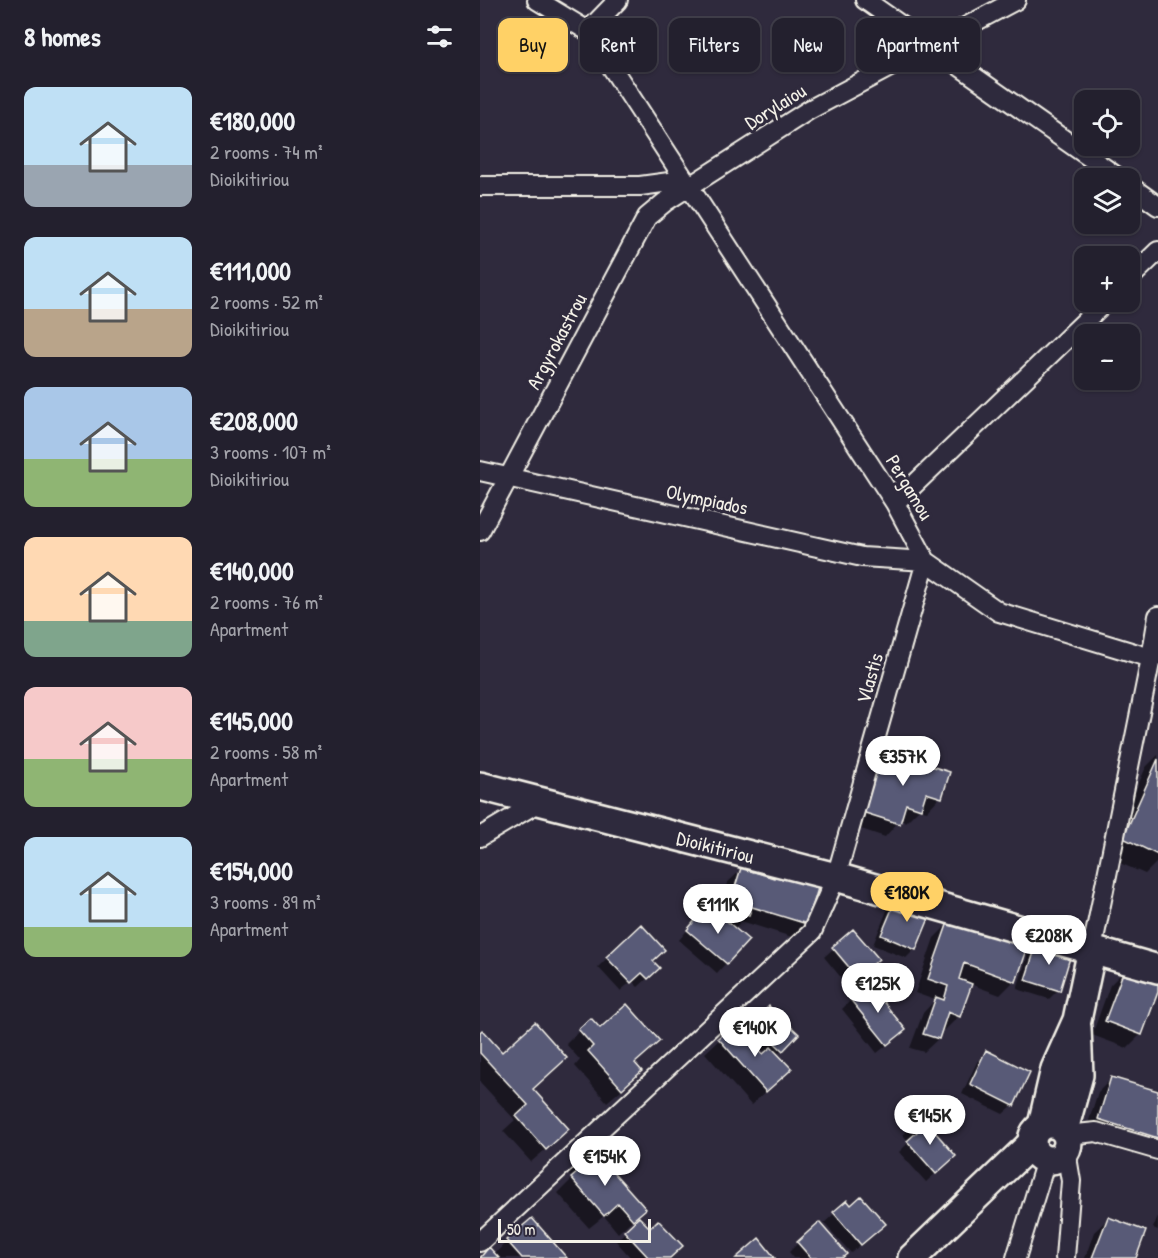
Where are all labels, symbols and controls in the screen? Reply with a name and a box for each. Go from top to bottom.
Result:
chip: Buy [498,18,568,72]
chip: Rent [580,18,657,72]
chip: Filters [669,18,760,72]
chip: New [772,18,844,72]
chip: Apartment [856,18,980,72]
text: 8 homes [24,19,101,54]
icon: filters [423,20,456,53]
street label: Dorylaiou [739,77,811,135]
map controls [1074,90,1140,390]
button: locate [1074,90,1140,156]
text: €180,000 [210,103,295,138]
icon: home [72,111,144,183]
text: 2 rooms · 74 m² [210,138,322,165]
text: Dioikitiriou [210,165,289,192]
button: layers [1074,168,1140,234]
button: + [1074,246,1140,312]
text: €111,000 [210,253,291,288]
icon: home [72,261,144,333]
text: 2 rooms · 52 m² [210,288,323,315]
street label: Argyrokastrou [519,288,593,394]
text: Dioikitiriou [210,315,289,342]
button: − [1074,324,1140,390]
text: €208,000 [210,403,298,438]
icon: home [72,411,144,483]
text: 3 rooms · 107 m² [210,438,331,465]
street label: Pergamou [880,449,940,525]
text: Dioikitiriou [210,465,289,492]
street label: Olympiados [664,477,751,521]
text: €140,000 [210,553,294,588]
icon: home [72,561,144,633]
text: 2 rooms · 76 m² [210,588,323,615]
text: Apartment [210,615,288,642]
street label: Vlastis [849,649,889,706]
text: €145,000 [210,703,293,738]
icon: home [72,711,144,783]
pin: €357K [861,736,945,787]
text: 2 rooms · 58 m² [210,738,322,765]
text: €357K [879,742,927,769]
text: Apartment [210,765,288,792]
street label: Dioikitiriou [674,823,757,869]
text: €154,000 [210,853,293,888]
icon: home [72,861,144,933]
pin: €180K [865,872,949,923]
text: €180K [885,878,929,905]
pin: €111K [676,884,760,935]
text: 3 rooms · 89 m² [210,888,321,915]
text: €111K [697,890,739,917]
text: Apartment [210,915,288,942]
pin: €208K [1007,915,1091,966]
text: €208K [1025,921,1073,948]
pin: €125K [836,963,920,1014]
text: €125K [855,969,901,996]
pin: €140K [713,1007,797,1058]
text: €140K [733,1013,777,1040]
pin: €145K [888,1095,972,1146]
text: €145K [908,1101,952,1128]
pin: €154K [563,1136,647,1187]
text: €154K [583,1142,627,1169]
scale bar [498,1216,651,1244]
text: 50 m [507,1218,536,1240]

